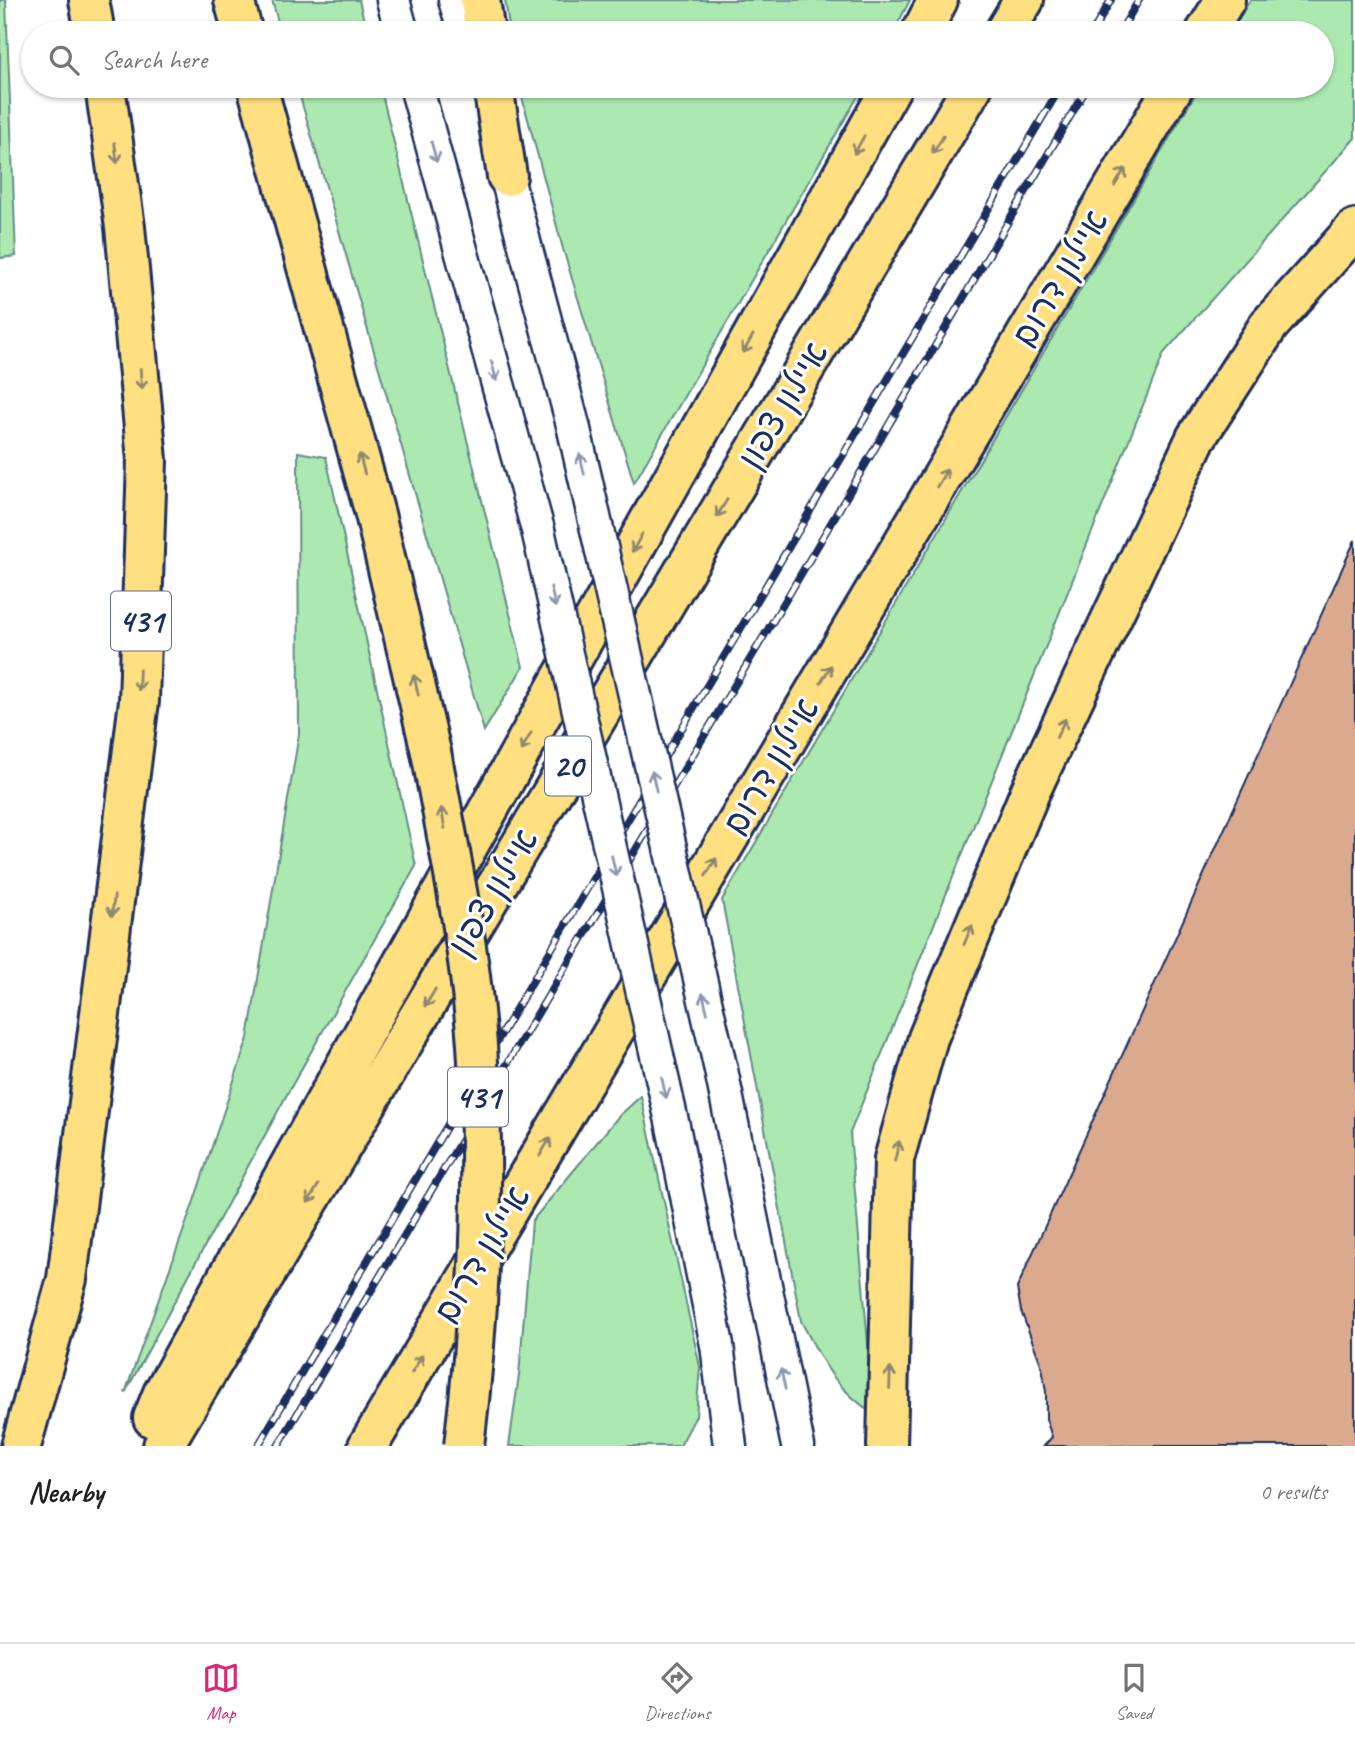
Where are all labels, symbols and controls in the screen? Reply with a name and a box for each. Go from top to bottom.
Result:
search box [21,21,1334,98]
icon: search [45,41,83,79]
text: Search here [101,43,207,76]
one-way arrow [931,134,945,154]
one-way arrow [852,135,866,155]
one-way arrow [429,140,442,162]
one-way arrow [110,141,123,164]
one-way arrow [1114,168,1128,188]
street label: איילון דרום [1001,201,1119,355]
street label: איילון צפון [727,333,839,477]
one-way arrow [741,333,754,354]
one-way arrow [489,360,502,382]
one-way arrow [135,367,148,390]
one-way arrow [574,453,588,476]
one-way arrow [354,454,367,476]
one-way arrow [935,469,949,489]
one-way arrow [714,498,728,518]
one-way arrow [630,532,643,553]
one-way arrow [547,585,560,607]
road number: 431 [111,592,171,650]
one-way arrow [820,664,833,685]
one-way arrow [133,668,146,691]
one-way arrow [409,674,423,697]
street label: איילון דרום [712,689,830,843]
one-way arrow [1055,718,1069,739]
one-way arrow [519,731,533,751]
road number: 20 [545,736,591,796]
one-way arrow [647,770,661,793]
one-way arrow [436,807,450,830]
street label: איילון צפון [437,820,549,964]
one-way arrow [608,854,621,877]
one-way arrow [705,858,719,878]
one-way arrow [107,894,120,917]
one-way arrow [962,925,975,946]
one-way arrow [422,988,436,1008]
one-way arrow [698,992,712,1015]
road number: 431 [448,1068,508,1126]
one-way arrow [658,1076,671,1099]
one-way arrow [538,1138,552,1158]
one-way arrow [891,1140,904,1163]
street label: איילון דרום [423,1177,541,1331]
one-way arrow [306,1183,320,1203]
one-way arrow [410,1354,424,1374]
one-way arrow [884,1367,897,1390]
one-way arrow [776,1368,790,1391]
text: Nearby [28,1473,104,1511]
text: 0 results [1260,1477,1327,1506]
tab: Map [202,1659,240,1725]
tab: Directions [644,1659,711,1725]
tab: Saved [1115,1659,1153,1725]

